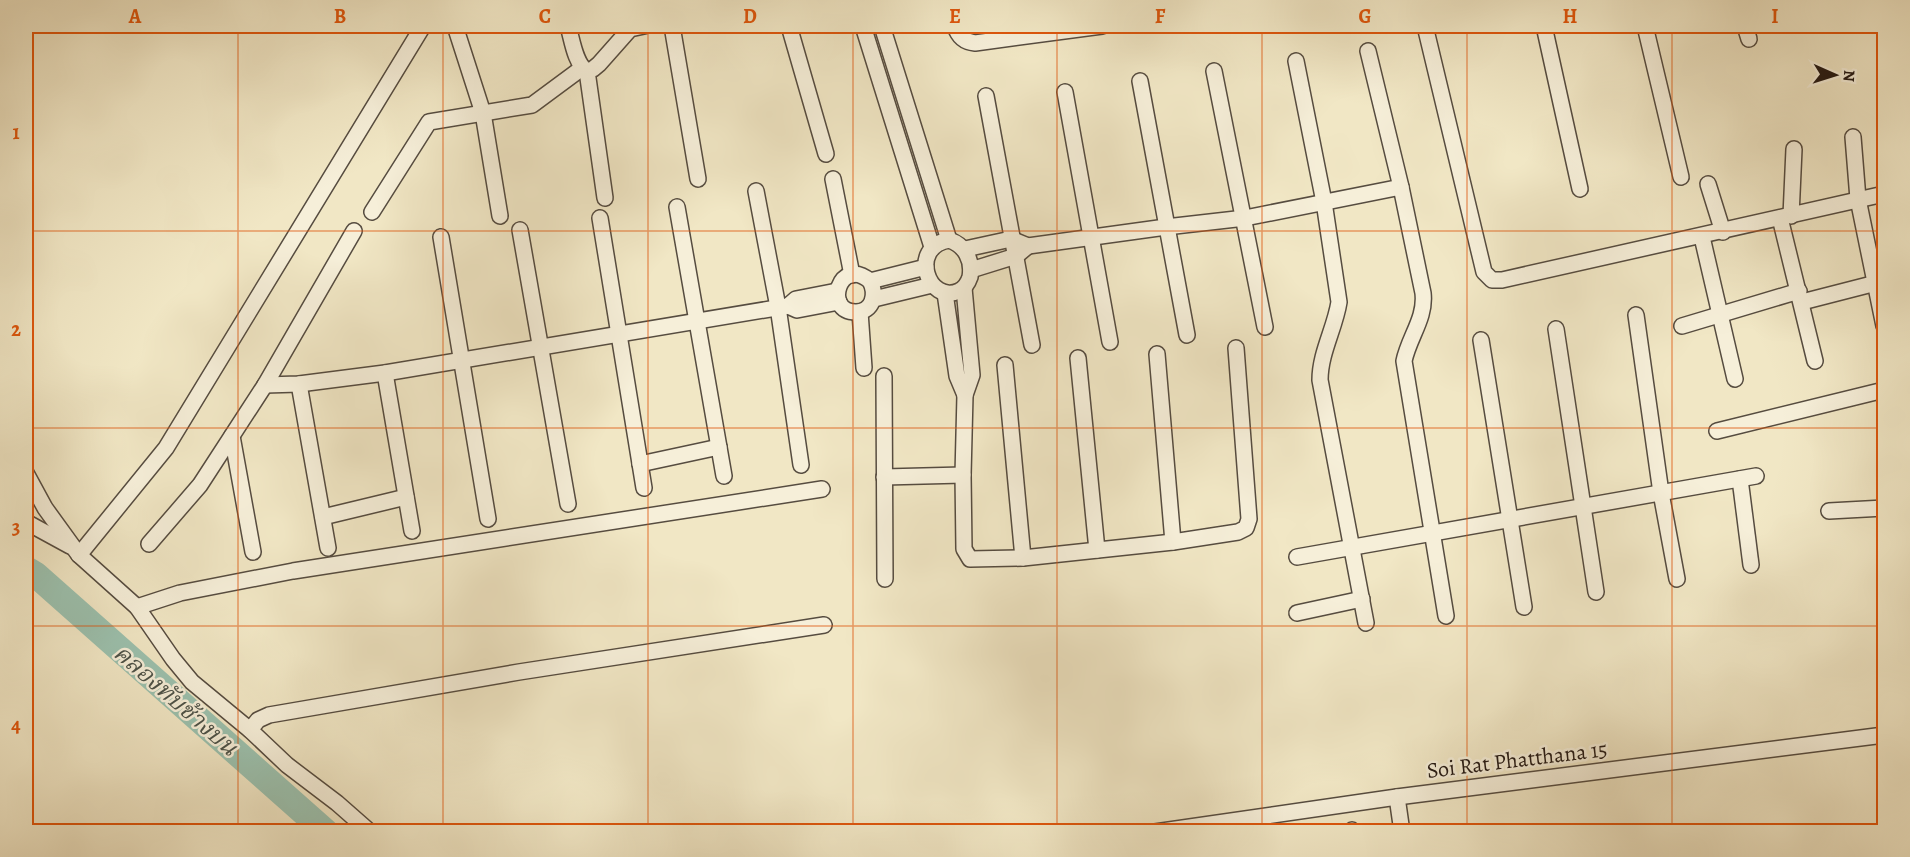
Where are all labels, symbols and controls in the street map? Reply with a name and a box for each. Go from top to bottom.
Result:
text: A [128,3,142,30]
text: B [334,3,346,30]
text: C [539,3,551,30]
text: D [743,3,757,30]
text: E [949,3,961,30]
text: F [1155,3,1166,30]
text: G [1358,3,1372,30]
text: H [1563,3,1578,30]
text: I [1771,3,1779,30]
north arrow [1805,45,1865,105]
text: N [1838,69,1860,82]
text: 1 [12,119,20,146]
text: 2 [11,316,21,343]
text: 3 [12,514,20,541]
water label: คลองทับช้างบน [107,637,245,763]
text: 4 [11,712,21,739]
street label: Soi Rat Phatthana 15 [1425,734,1609,786]

